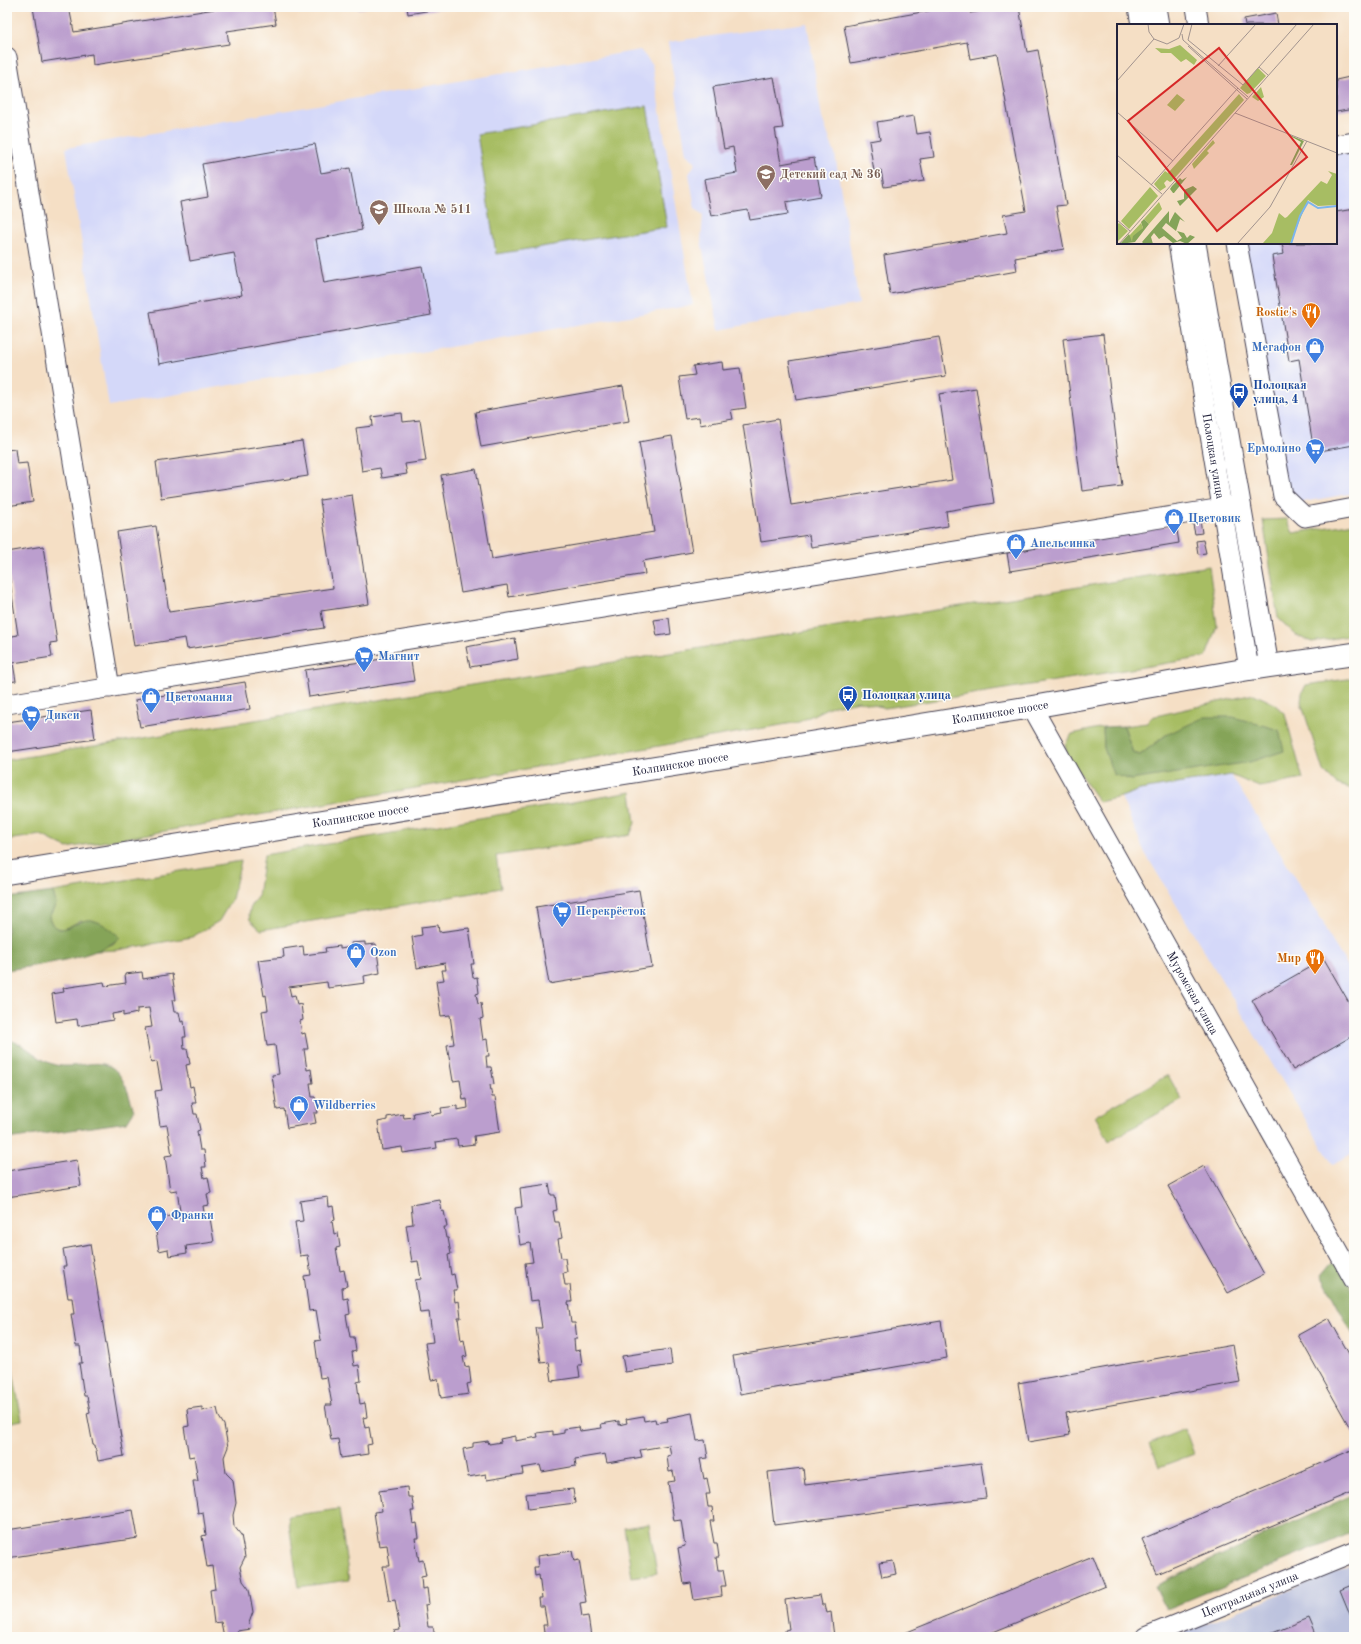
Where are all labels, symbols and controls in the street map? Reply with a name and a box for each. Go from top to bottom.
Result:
inset map [1117,24,1337,244]
school or university icon: Детский сад № 36 [755,163,777,191]
place label: Детский сад № 36 [780,169,881,181]
school or university icon: Школа № 511 [368,198,390,226]
place label: Школа № 511 [393,203,471,216]
restaurant icon: Rostic's [1300,301,1322,329]
place label: Rostic's [1255,307,1297,319]
shop icon: Мегафон [1304,336,1326,364]
place label: Мегафон [1252,342,1301,354]
place label: Полоцкая улица, 4 [1253,380,1307,406]
bus stop icon: Полоцкая улица, 4 [1228,381,1250,409]
street label: Полоцкая улица [1200,413,1226,500]
supermarket icon: Ермолино [1304,437,1326,465]
place label: Ермолино [1247,443,1301,455]
shop icon: Цветовик [1163,507,1185,535]
place label: Цветовик [1188,513,1241,525]
shop icon: Апельсинка [1005,532,1027,560]
place label: Апельсинка [1030,538,1095,550]
supermarket icon: Магнит [353,645,375,673]
place label: Магнит [378,651,420,663]
bus stop icon: Полоцкая улица [837,684,859,712]
shop icon: Цветомания [140,686,162,714]
place label: Полоцкая улица [862,690,951,702]
place label: Цветомания [165,692,232,704]
street label: Колпинское шоссе [951,699,1050,727]
supermarket icon: Дикси [20,704,42,732]
place label: Дикси [45,710,80,722]
street label: Колпинское шоссе [631,751,730,779]
street label: Колпинское шоссе [311,803,410,830]
supermarket icon: Перекрёсток [551,900,573,928]
place label: Перекрёсток [576,906,647,918]
shop icon: Ozon [345,941,367,969]
place label: Ozon [370,947,397,959]
restaurant icon: Мир [1304,947,1326,975]
street label: Муромская улица [1164,950,1220,1037]
place label: Мир [1277,953,1301,965]
shop icon: Wildberries [288,1094,310,1122]
place label: Wildberries [313,1100,376,1112]
shop icon: Франки [146,1204,168,1232]
place label: Франки [171,1210,214,1222]
street label: Центральная улица [1200,1570,1300,1620]

